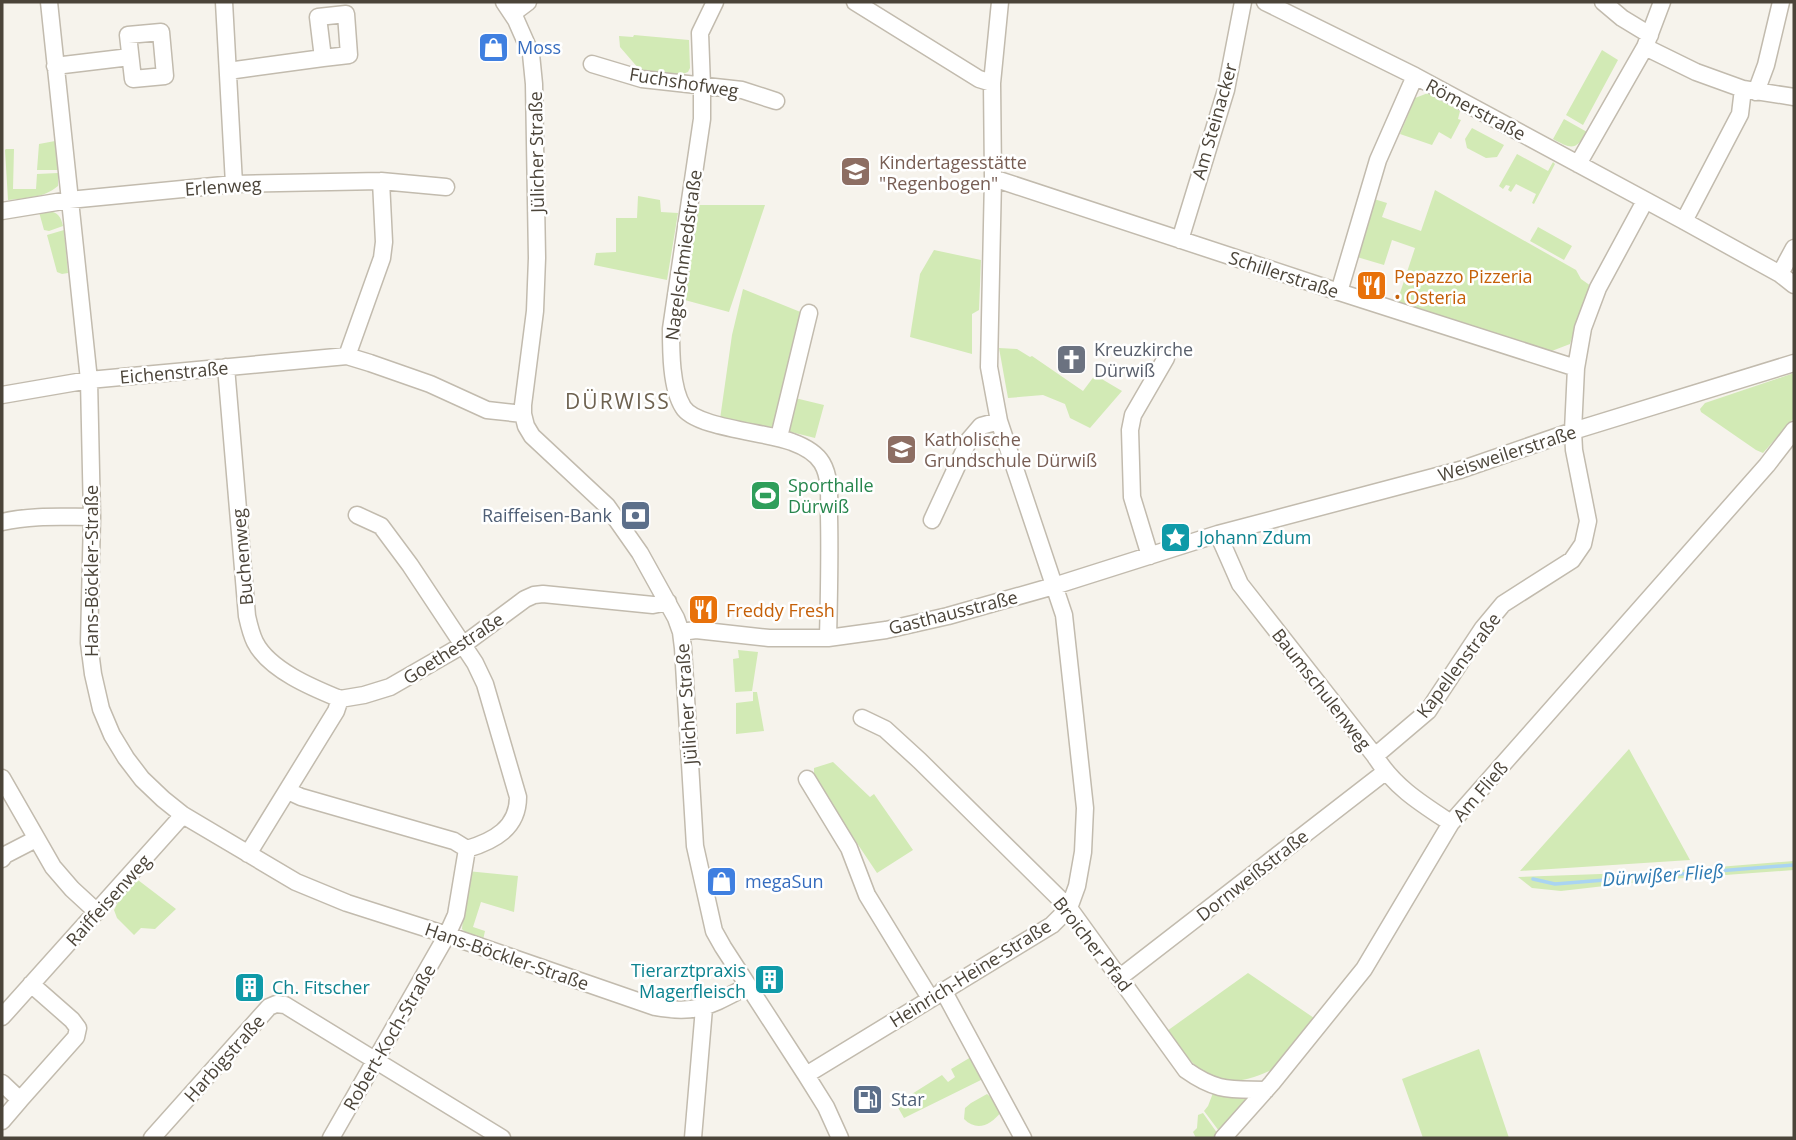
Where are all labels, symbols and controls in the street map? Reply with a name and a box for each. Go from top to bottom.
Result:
shop icon: Moss [477,30,511,64]
place label: Moss [517,35,561,59]
street label: Am Steinacker [1186,59,1242,182]
street label: Fuchshofweg [628,62,741,103]
street label: Römerstraße [1422,73,1530,145]
street label: Jülicher Straße [523,91,549,215]
place label: Kindertagesstätte "Regenbogen" [879,150,1027,195]
school or university icon: Kindertagesstätte "Regenbogen" [839,155,873,189]
street label: Nagelschmiedstraße [659,168,707,342]
street label: Erlenweg [184,171,262,201]
street label: Schillerstraße [1226,245,1342,303]
place label: Pepazzo Pizzeria • Osteria [1394,264,1533,309]
restaurant icon: Pepazzo Pizzeria • Osteria [1354,269,1388,303]
place label: Kreuzkirche Dürwiß [1094,337,1193,382]
church icon: Kreuzkirche Dürwiß [1054,342,1088,376]
street label: Eichenstraße [119,355,229,389]
district label: DÜRWISS [565,387,671,415]
street label: Weisweilerstraße [1435,419,1579,487]
place label: Katholische Grundschule Dürwiß [924,427,1097,472]
school or university icon: Katholische Grundschule Dürwiß [884,432,918,466]
place label: Sporthalle Dürwiß [788,473,874,518]
sports icon: Sporthalle Dürwiß [748,478,782,512]
street label: Hans-Böckler-Straße [79,485,103,657]
bank icon: Raiffeisen-Bank [618,498,652,532]
place label: Raiffeisen-Bank [482,503,613,527]
street label: Buchenweg [226,507,258,607]
place icon: Johann Zdum [1159,520,1193,554]
place label: Johann Zdum [1197,525,1311,549]
street label: Gasthausstraße [886,584,1020,640]
restaurant icon: Freddy Fresh [686,593,720,627]
place label: Freddy Fresh [726,598,835,622]
street label: Goethestraße [398,607,508,689]
street label: Kapellenstraße [1410,607,1506,723]
street label: Baumschulenweg [1267,623,1377,755]
street label: Jülicher Straße [670,642,702,768]
street label: Am Fließ [1447,756,1513,826]
street label: Dornweißstraße [1191,824,1313,926]
street label: Raiffeisenweg [60,849,156,951]
water label: Dürwißer Fließ [1601,858,1725,892]
shop icon: megaSun [705,864,739,898]
place label: megaSun [745,869,824,893]
street label: Broicher Pfad [1048,892,1138,996]
street label: Heinrich-Heine-Straße [885,914,1055,1032]
street label: Hans-Böckler-Straße [422,917,592,995]
place label: Tierarztpraxis Magerfleisch [631,958,746,1003]
street label: Robert-Koch-Straße [337,960,441,1114]
building icon: Tierarztpraxis Magerfleisch [752,963,786,997]
building icon: Ch. Fitscher [232,970,266,1004]
place label: Ch. Fitscher [272,975,370,999]
street label: Harbigstraße [178,1009,270,1107]
fuel station icon: Star [851,1082,885,1116]
place label: Star [891,1087,925,1111]

